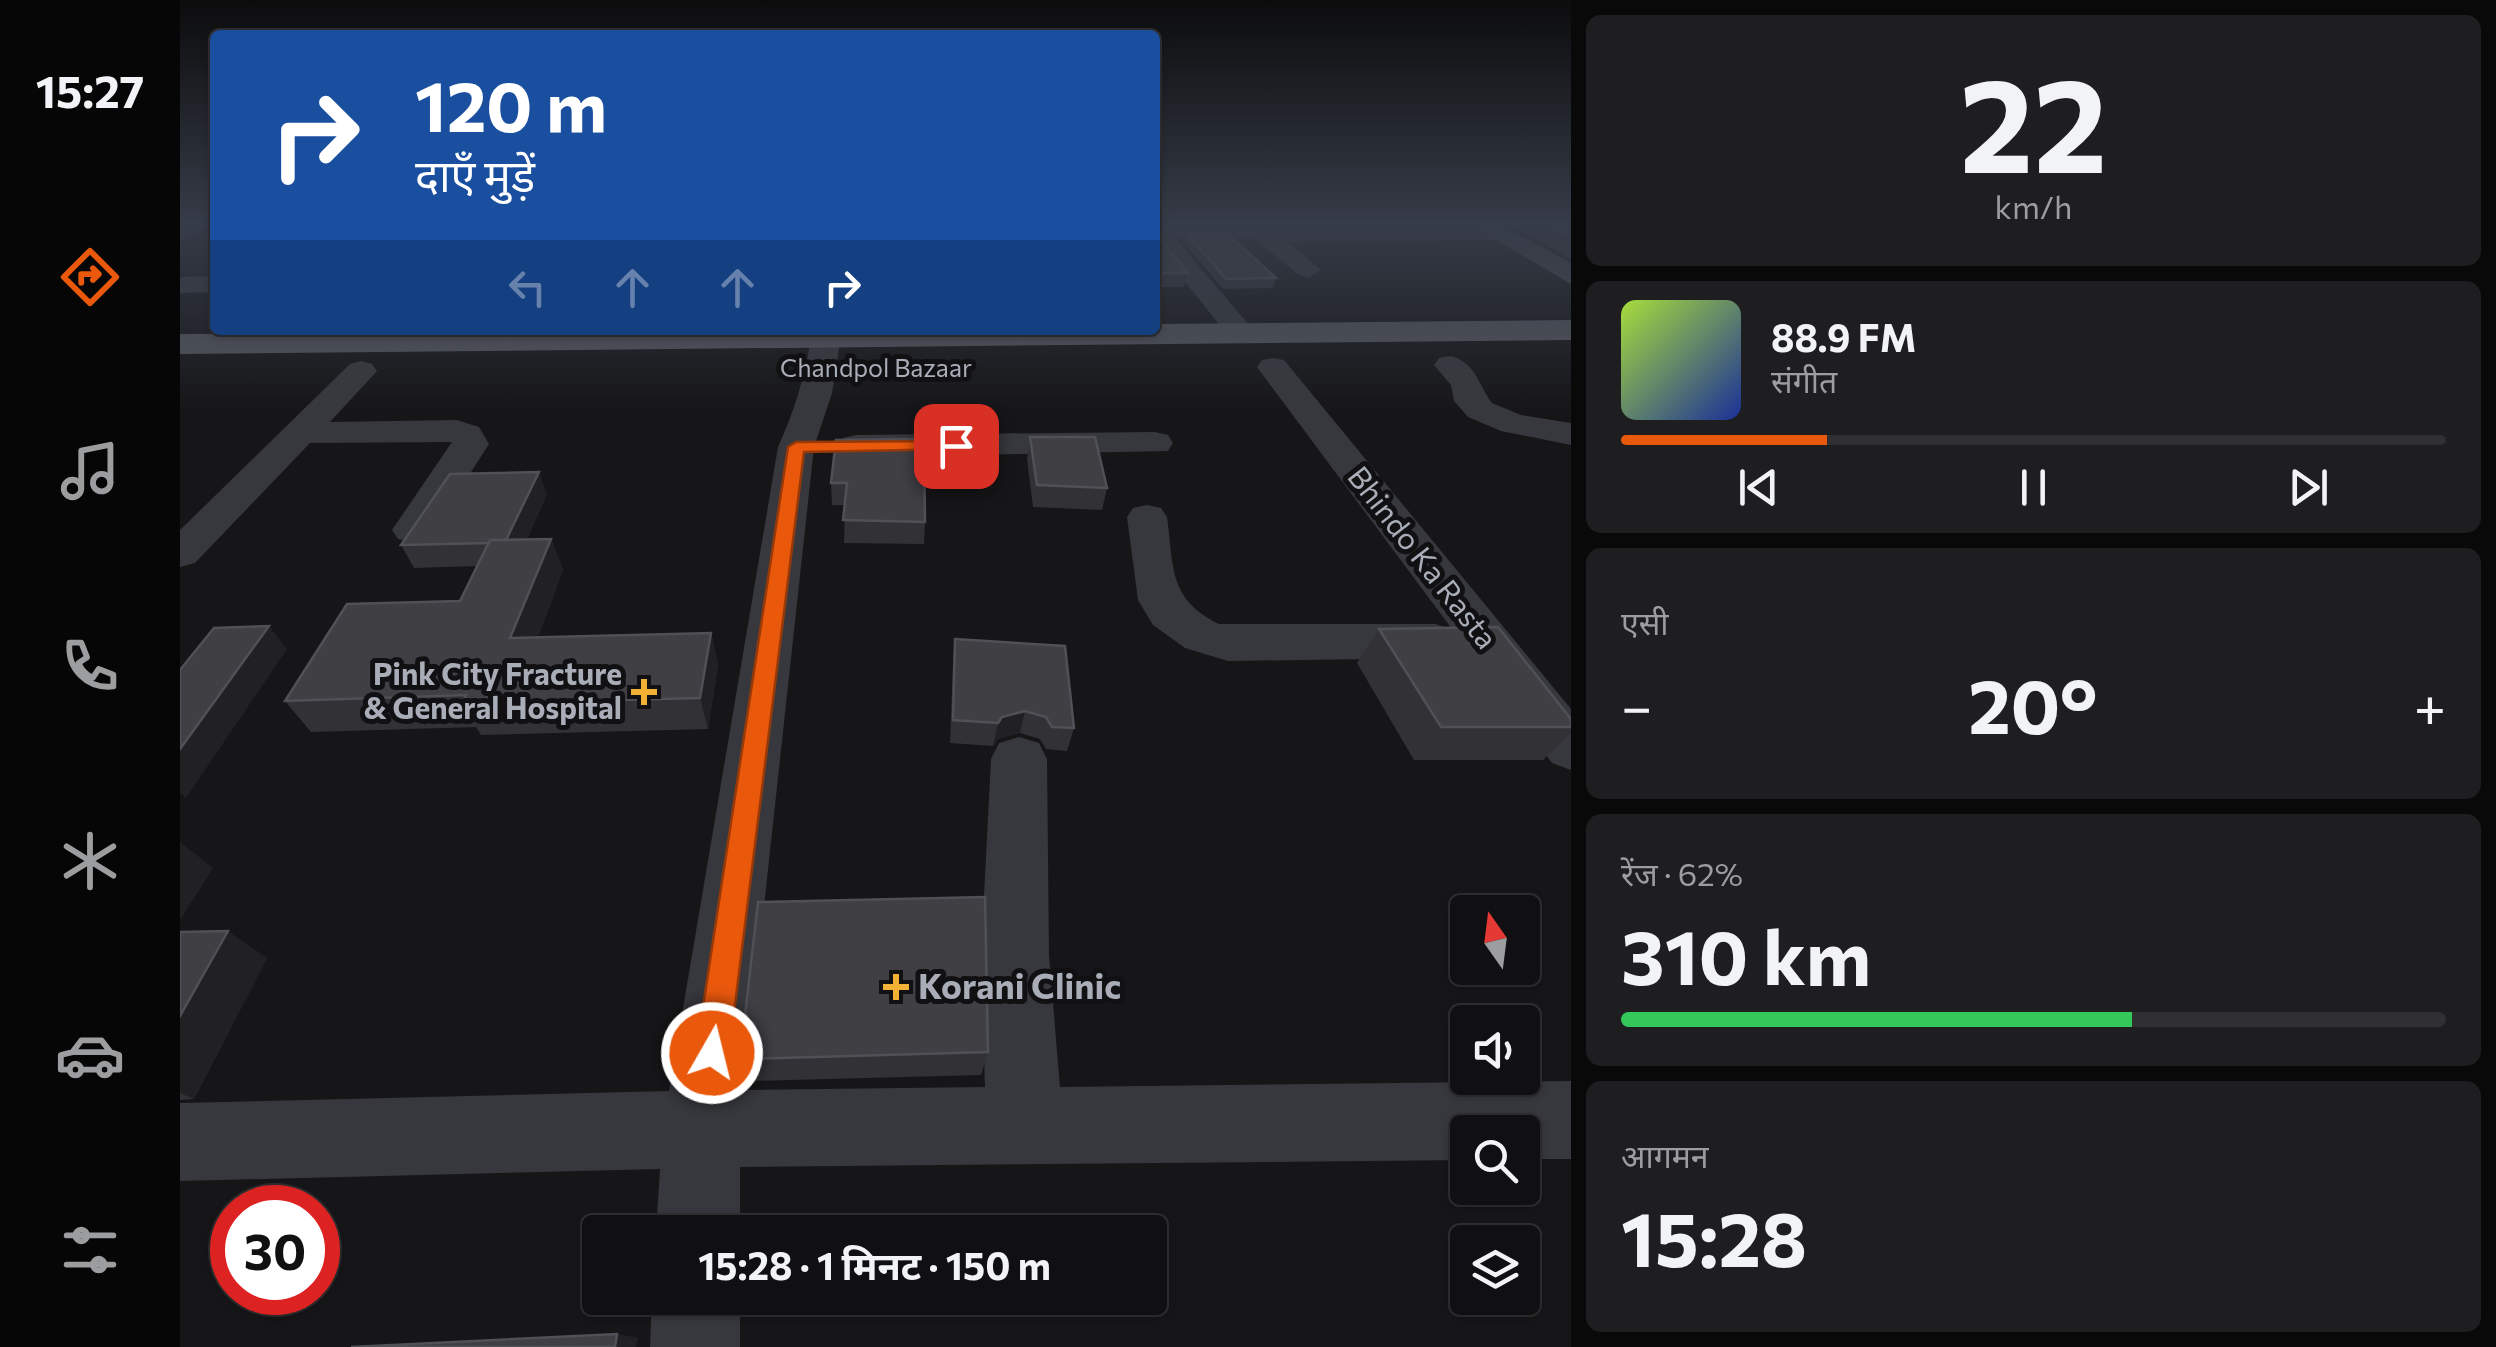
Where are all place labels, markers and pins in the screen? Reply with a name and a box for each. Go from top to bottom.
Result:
pin [914,404,999,489]
place label: Pink City Fracture & General Hospital [364,654,622,725]
marker: Pink City Fracture & General Hospital [631,679,657,705]
place label: Korani Clinic [918,963,1121,1006]
marker: Korani Clinic [883,974,909,1000]

